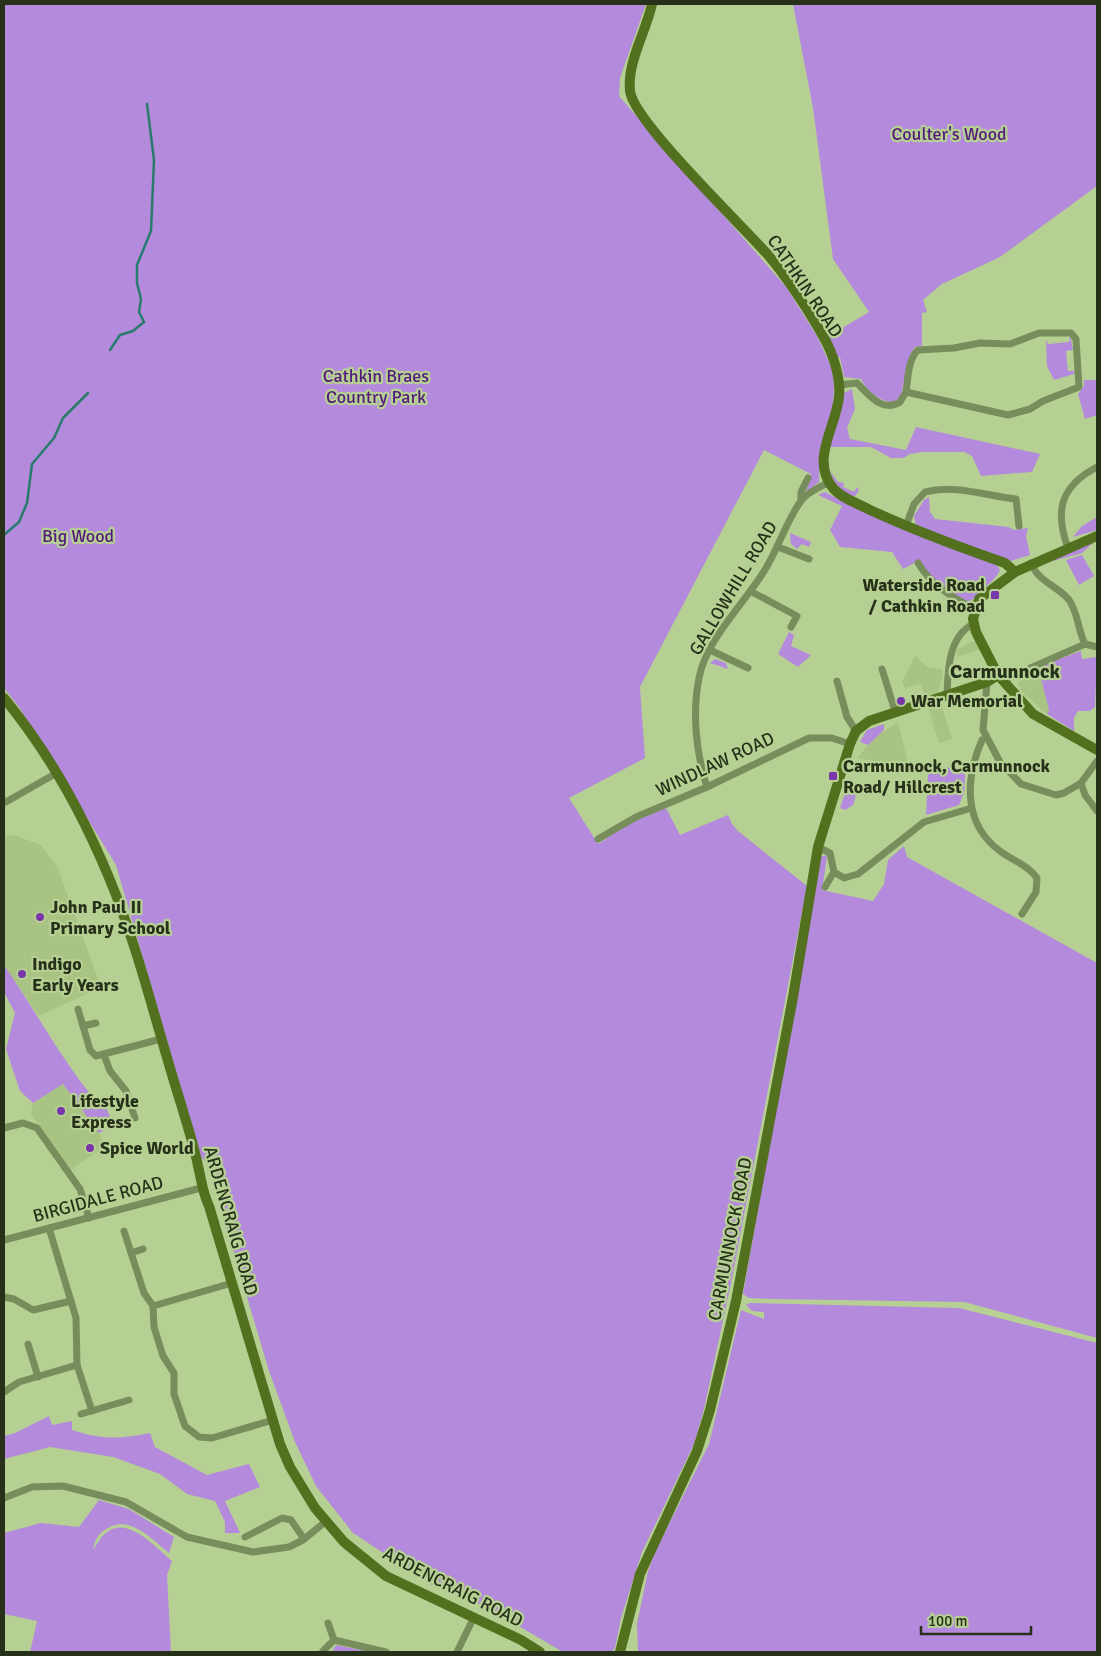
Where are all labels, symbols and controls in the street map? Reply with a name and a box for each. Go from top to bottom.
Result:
park label: Coulter's Wood [891,123,1007,145]
street label: CATHKIN ROAD [763,231,847,341]
park label: Cathkin Braes Country Park [323,365,429,408]
street label: GALLOWHILL ROAD [684,517,782,659]
park label: Big Wood [42,525,114,547]
place label: Waterside Road / Cathkin Road [862,574,985,617]
marker: Waterside Road / Cathkin Road [989,589,1001,601]
district label: Carmunnock [950,659,1060,684]
place label: War Memorial [911,690,1023,712]
marker: War Memorial [895,695,907,707]
street label: WINDLAW ROAD [652,727,778,801]
place label: Carmunnock, Carmunnock Road/ Hillcrest [843,755,1050,798]
marker: Carmunnock, Carmunnock Road/ Hillcrest [827,770,839,782]
place label: John Paul II Primary School [50,896,171,939]
marker: John Paul II Primary School [34,911,46,923]
place label: Indigo Early Years [32,953,119,996]
marker: Indigo Early Years [16,968,28,980]
place label: Lifestyle Express [71,1090,139,1133]
marker: Lifestyle Express [55,1105,67,1117]
place label: Spice World [100,1137,194,1159]
marker: Spice World [84,1142,96,1154]
street label: ARDENCRAIG ROAD [199,1144,263,1298]
street label: CARMUNNOCK ROAD [703,1155,757,1323]
street label: BIRGIDALE ROAD [30,1171,166,1227]
street label: ARDENCRAIG ROAD [379,1542,527,1632]
scale bar [921,1604,1031,1636]
text: 100 m [928,1612,968,1630]

